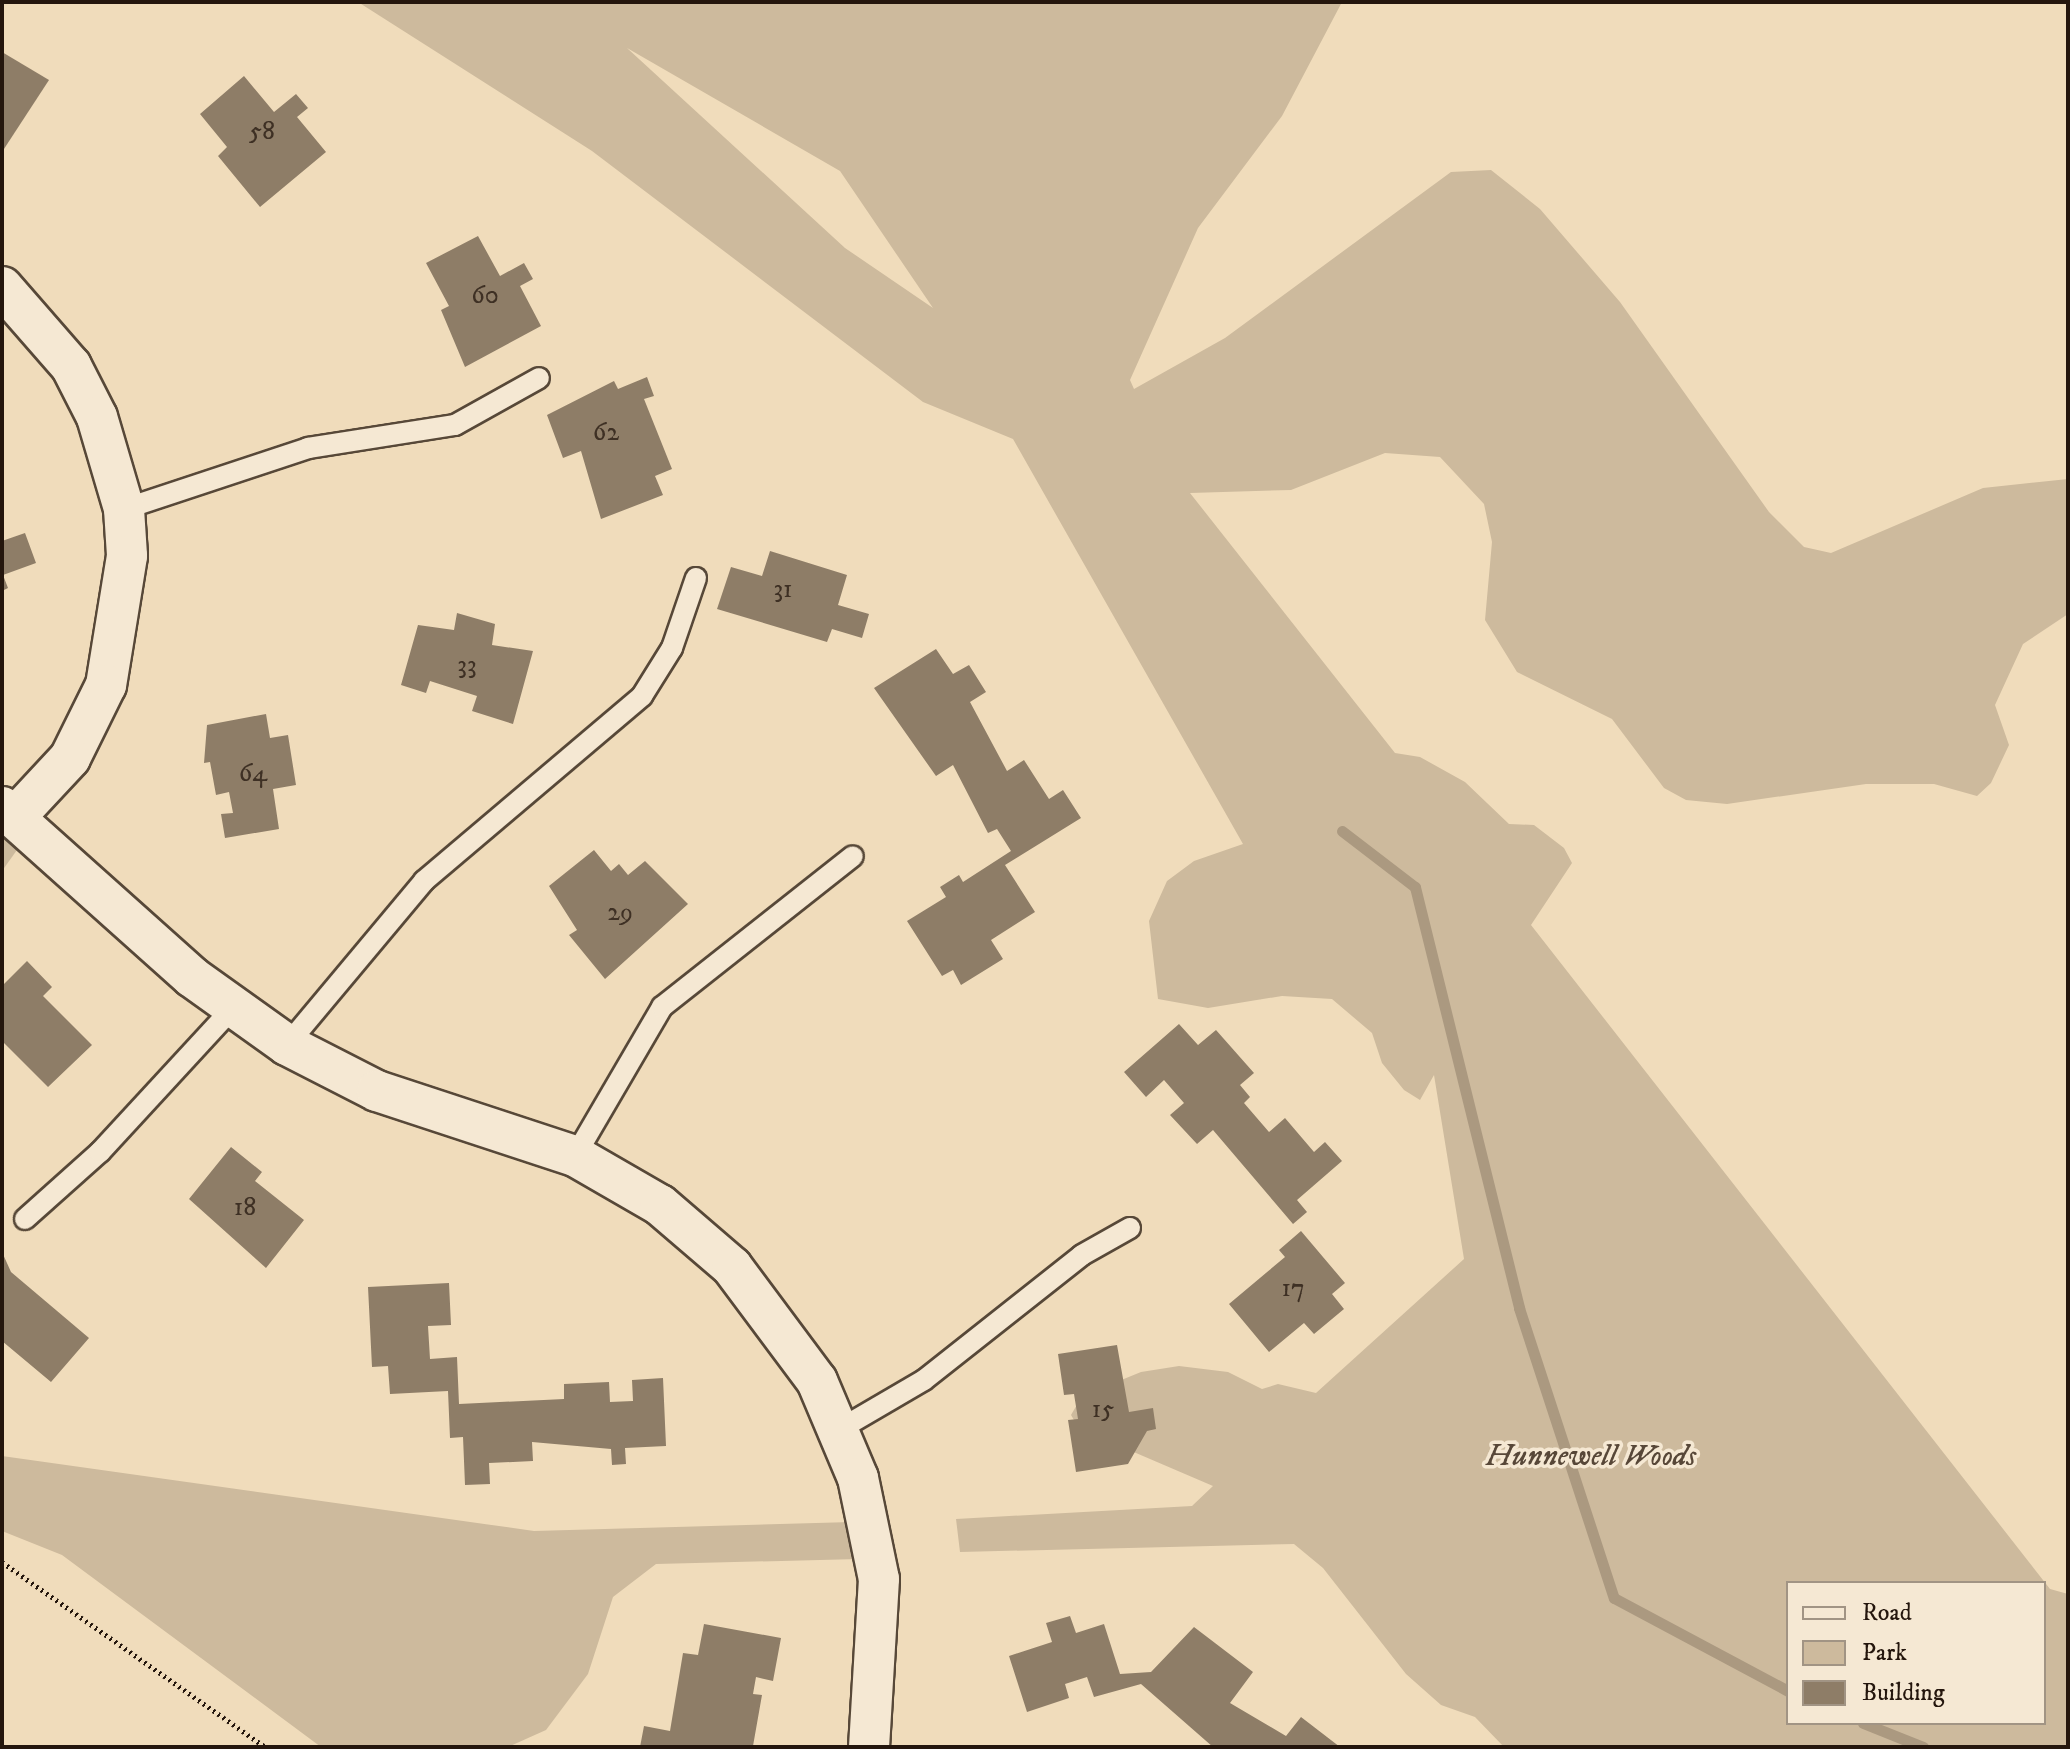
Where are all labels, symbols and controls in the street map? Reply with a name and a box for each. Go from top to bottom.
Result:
house number: 58 [249,116,275,148]
house number: 60 [471,280,499,312]
house number: 62 [593,417,619,449]
house number: 31 [773,574,793,606]
house number: 33 [457,650,477,682]
house number: 64 [239,758,267,790]
house number: 29 [607,897,633,929]
house number: 18 [234,1192,256,1224]
house number: 17 [1281,1273,1305,1305]
house number: 15 [1092,1394,1114,1426]
park label: Hunnewell Woods [1486,1439,1696,1475]
legend [1786,1581,2046,1725]
text: Road [1862,1598,1912,1628]
text: Park [1862,1638,1907,1668]
text: Building [1862,1678,1945,1708]

